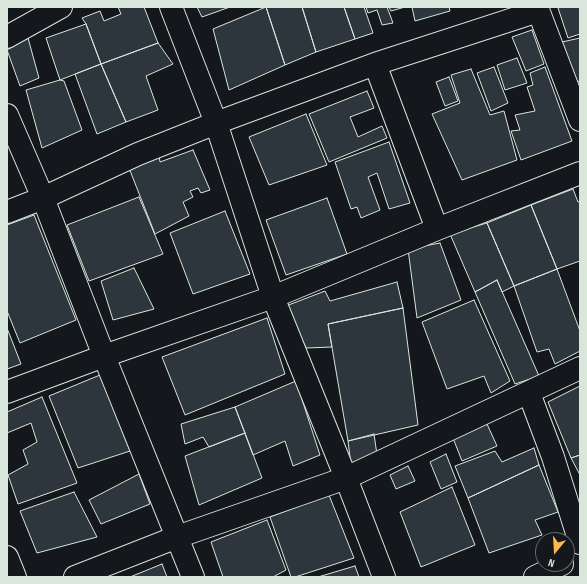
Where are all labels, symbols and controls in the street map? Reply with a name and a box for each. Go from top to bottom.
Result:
north arrow [535,532,575,572]
text: N [547,556,556,570]

